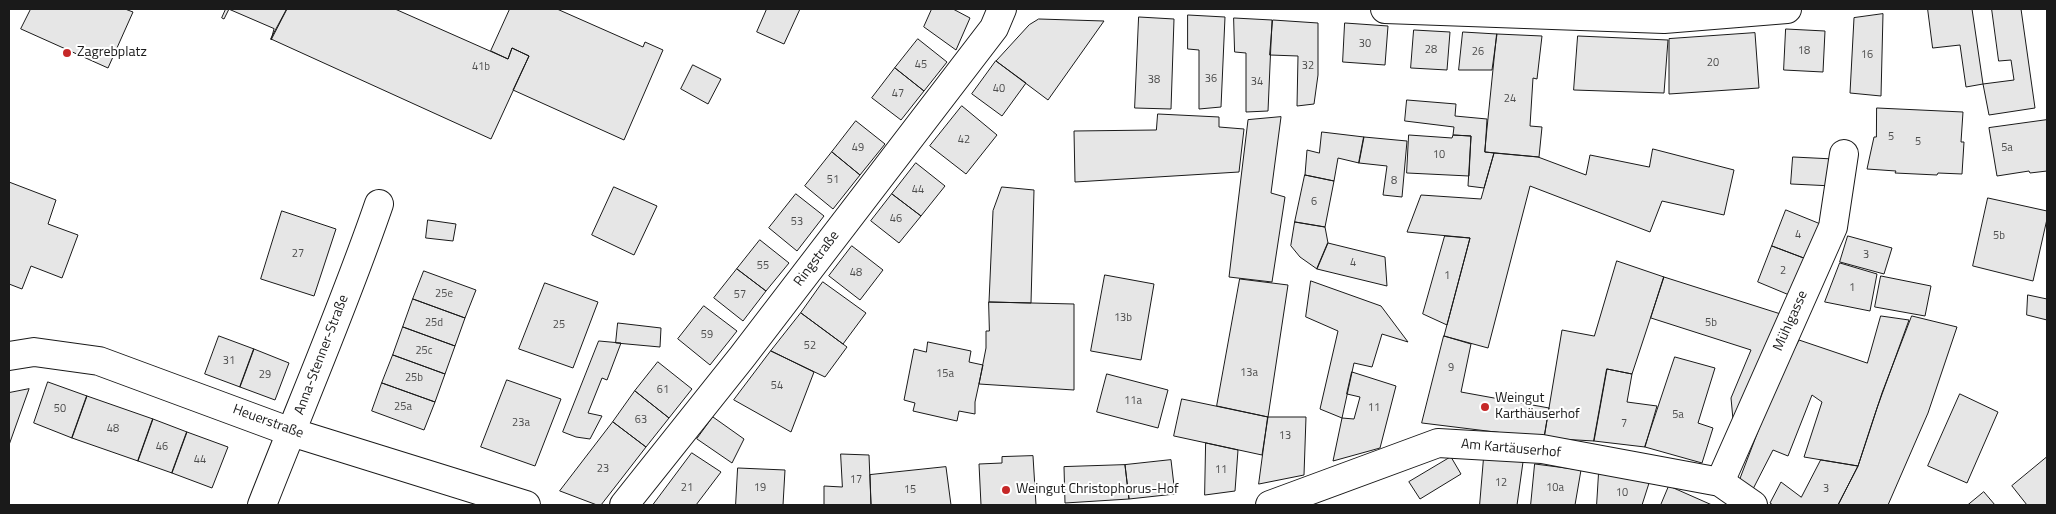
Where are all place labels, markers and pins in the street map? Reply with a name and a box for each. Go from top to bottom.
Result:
place label: Zagrebplatz [77,45,147,61]
marker: Zagrebplatz [61,47,73,59]
place label: Weingut Karthäuserhof [1495,391,1580,424]
marker: Weingut Karthäuserhof [1479,401,1491,413]
place label: Weingut Christophorus-Hof [1016,482,1179,498]
marker: Weingut Christophorus-Hof [1000,484,1012,496]

